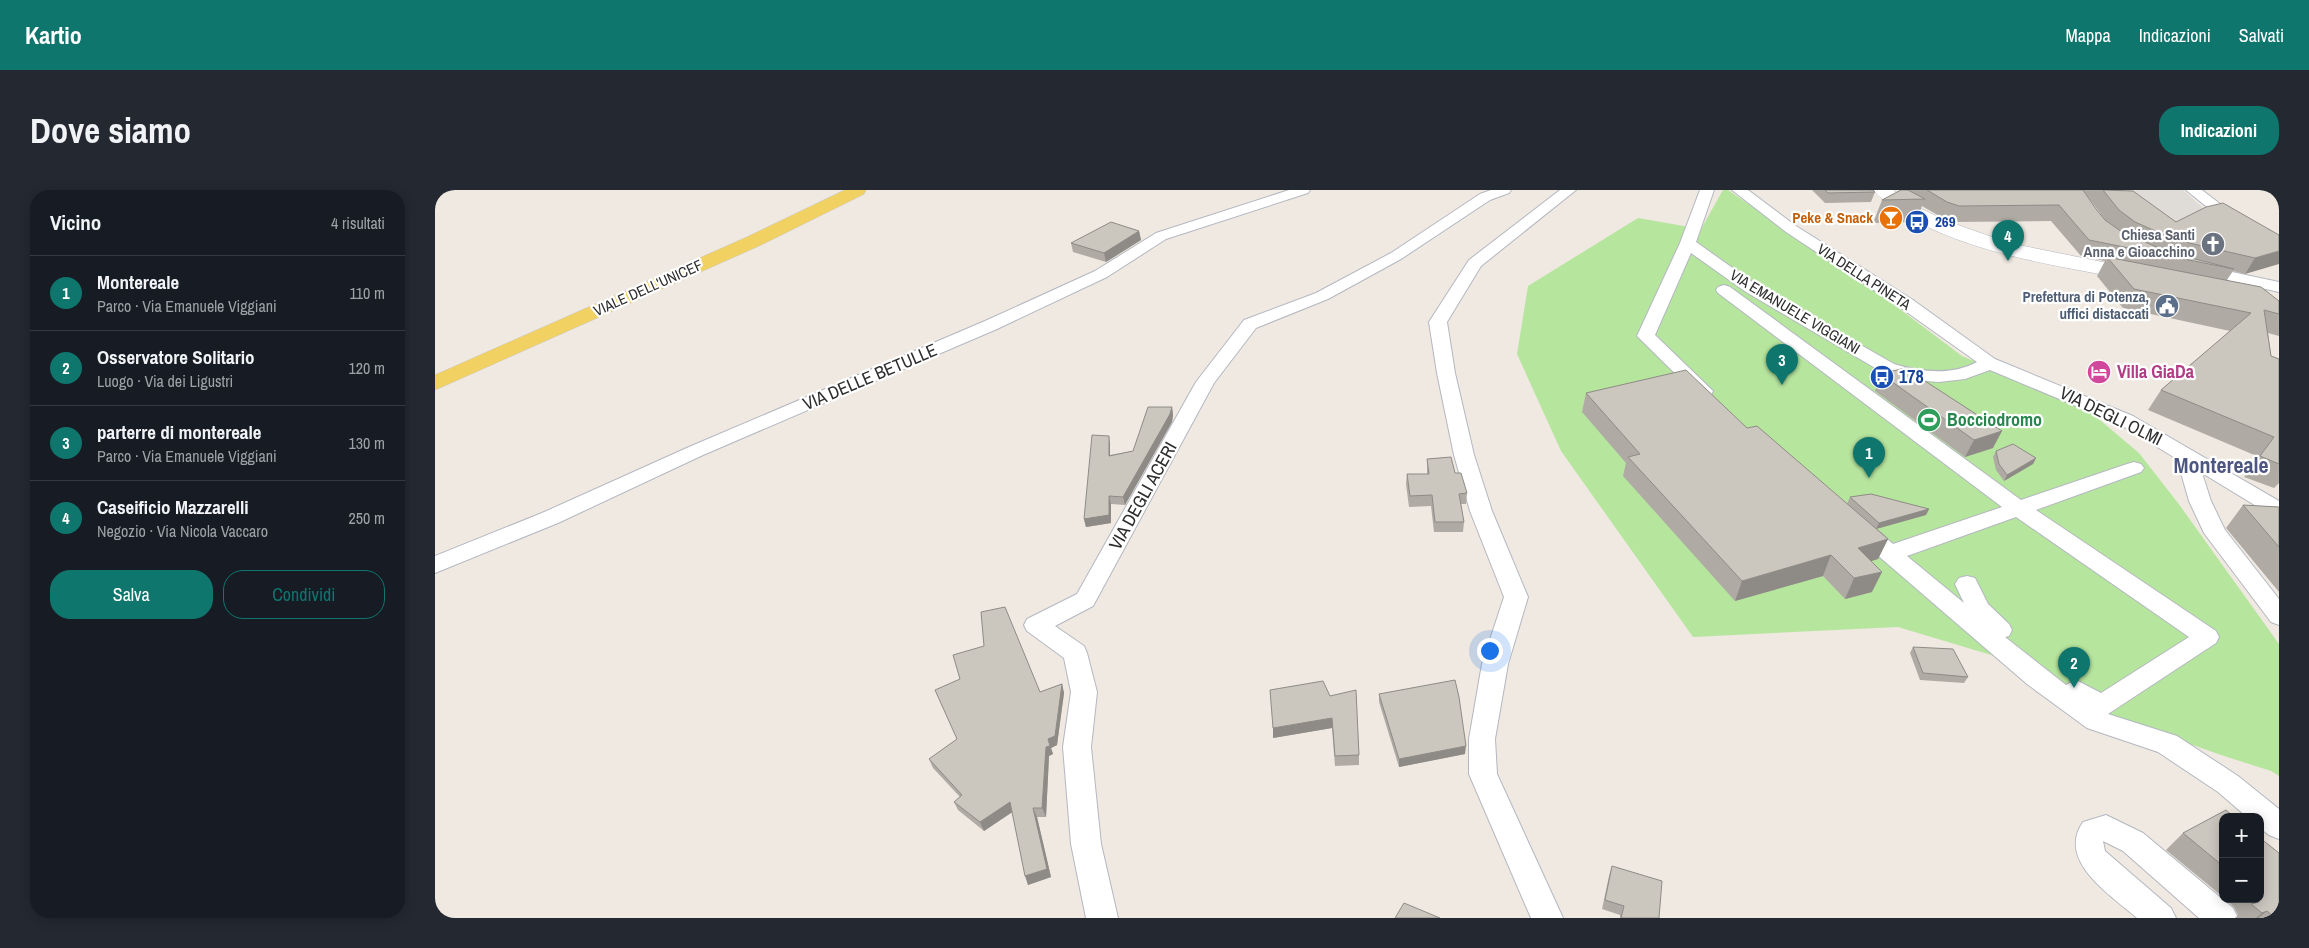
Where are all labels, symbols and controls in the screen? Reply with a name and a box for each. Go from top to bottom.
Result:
text: Kartio [25,19,82,51]
text: Mappa [2066,23,2111,48]
text: Indicazioni [2139,23,2211,48]
text: Salvati [2239,23,2284,48]
button: Indicazioni [2159,106,2279,155]
text: Dove siamo [30,107,191,154]
bar icon: Peke & Snack [1878,205,1904,231]
place label: Peke & Snack [1792,207,1873,228]
text: Vicino [50,208,101,237]
bus stop icon: 269 [1904,209,1930,235]
place label: 269 [1935,211,1956,232]
text: 4 risultati [331,212,385,234]
pin: 4 [1992,220,2024,261]
place label: Chiesa Santi Anna e Gioacchino [2084,224,2195,262]
church icon: Chiesa Santi Anna e Gioacchino [2200,231,2226,257]
street label: VIA DELLA PINETA [1813,238,1916,315]
street label: VIALE DELL'UNICEF [590,254,706,321]
street label: VIA EMANUELE VIGGIANI [1726,264,1864,359]
text: Montereale [97,269,179,295]
text: 1 [62,282,70,304]
text: 110 m [349,282,385,304]
place label: Prefettura di Potenza, uffici distaccati [2023,286,2149,324]
public building icon: Prefettura di Potenza, uffici distaccati [2154,293,2180,319]
text: Parco · Via Emanuele Viggiani [97,295,277,317]
street label: VIA DELLE BETULLE [799,337,941,416]
text: Osservatore Solitario [97,344,255,370]
pin: 3 [1766,344,1798,385]
text: 2 [62,357,70,379]
text: 120 m [349,357,385,379]
hotel icon: Villa GiaDa [2086,359,2112,385]
place label: Villa GiaDa [2117,359,2195,384]
bus stop icon: 178 [1869,364,1895,390]
place label: 178 [1899,364,1924,389]
text: Luogo · Via dei Ligustri [97,370,233,392]
street label: VIA DEGLI OLMI [2056,380,2167,451]
sports icon: Bocciodromo [1916,407,1942,433]
place label: Bocciodromo [1947,407,2042,432]
text: parterre di montereale [97,419,262,445]
text: 3 [62,432,70,454]
text: 130 m [349,432,385,454]
street label: VIA DEGLI ACERI [1103,437,1183,554]
pin: 1 [1853,437,1885,478]
text: Parco · Via Emanuele Viggiani [97,445,277,467]
district label: Montereale [2173,450,2269,480]
text: Caseificio Mazzarelli [97,494,249,520]
text: 4 [62,507,70,529]
text: 250 m [349,507,385,529]
text: Negozio · Via Nicola Vaccaro [97,520,268,542]
button: Salva [50,570,213,619]
button: Condividi [223,570,385,619]
your location [1477,638,1503,664]
pin: 2 [2058,647,2090,688]
map controls [2219,813,2264,903]
button: + [2219,813,2264,858]
button: − [2219,858,2264,903]

